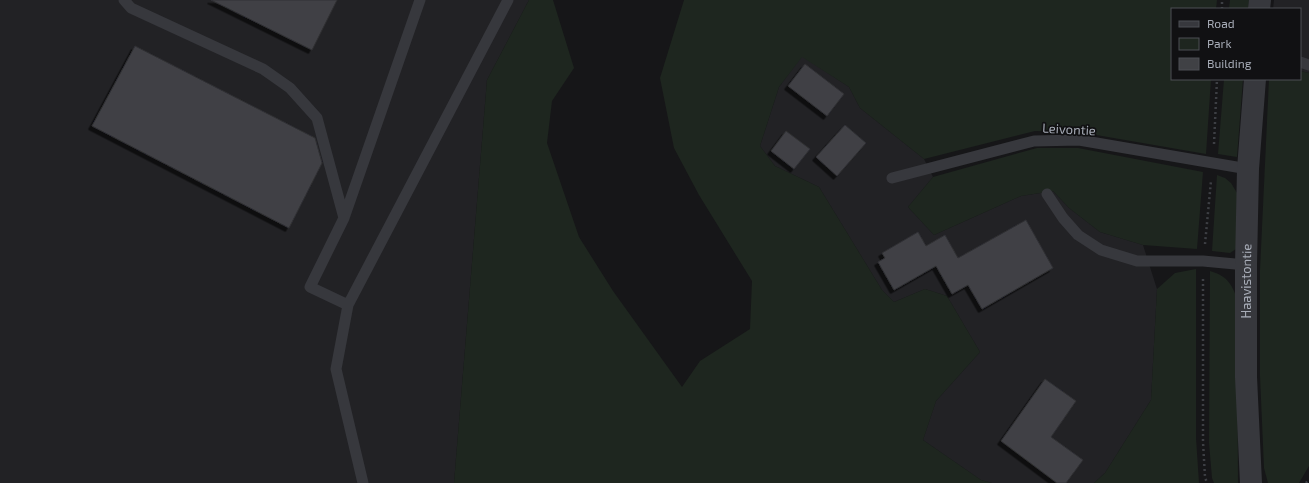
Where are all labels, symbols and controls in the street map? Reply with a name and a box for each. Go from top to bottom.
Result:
legend [1171,8,1301,80]
text: Road [1207,16,1235,30]
text: Park [1207,36,1232,50]
text: Building [1207,56,1252,70]
street label: Leivontie [1042,120,1096,138]
street label: Haavistontie [1238,244,1254,319]

